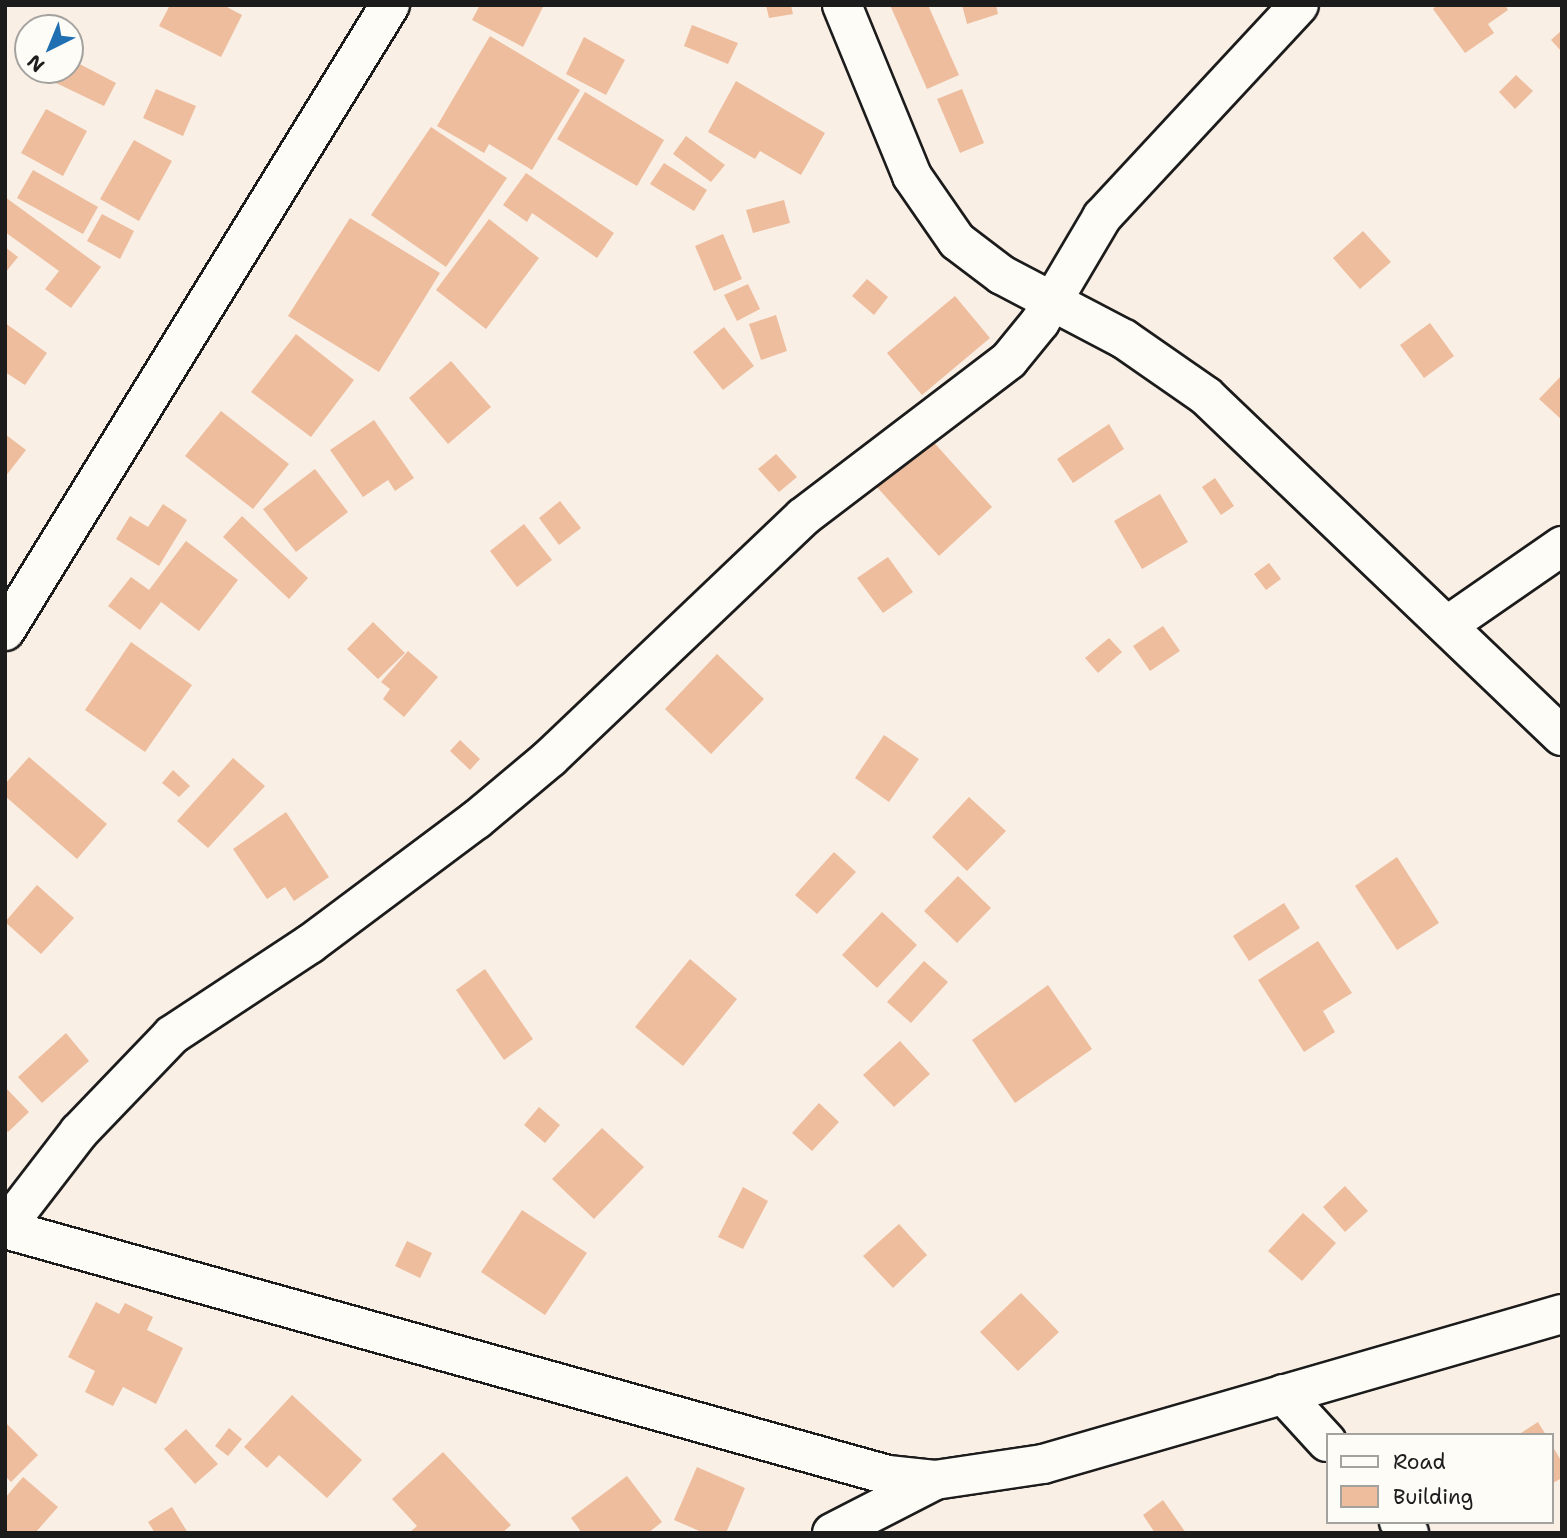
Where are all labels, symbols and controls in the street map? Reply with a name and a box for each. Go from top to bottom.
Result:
north arrow [14,14,84,84]
text: N [22,49,50,78]
legend [1326,1433,1553,1524]
text: Road [1393,1448,1446,1476]
text: Building [1393,1483,1473,1511]

